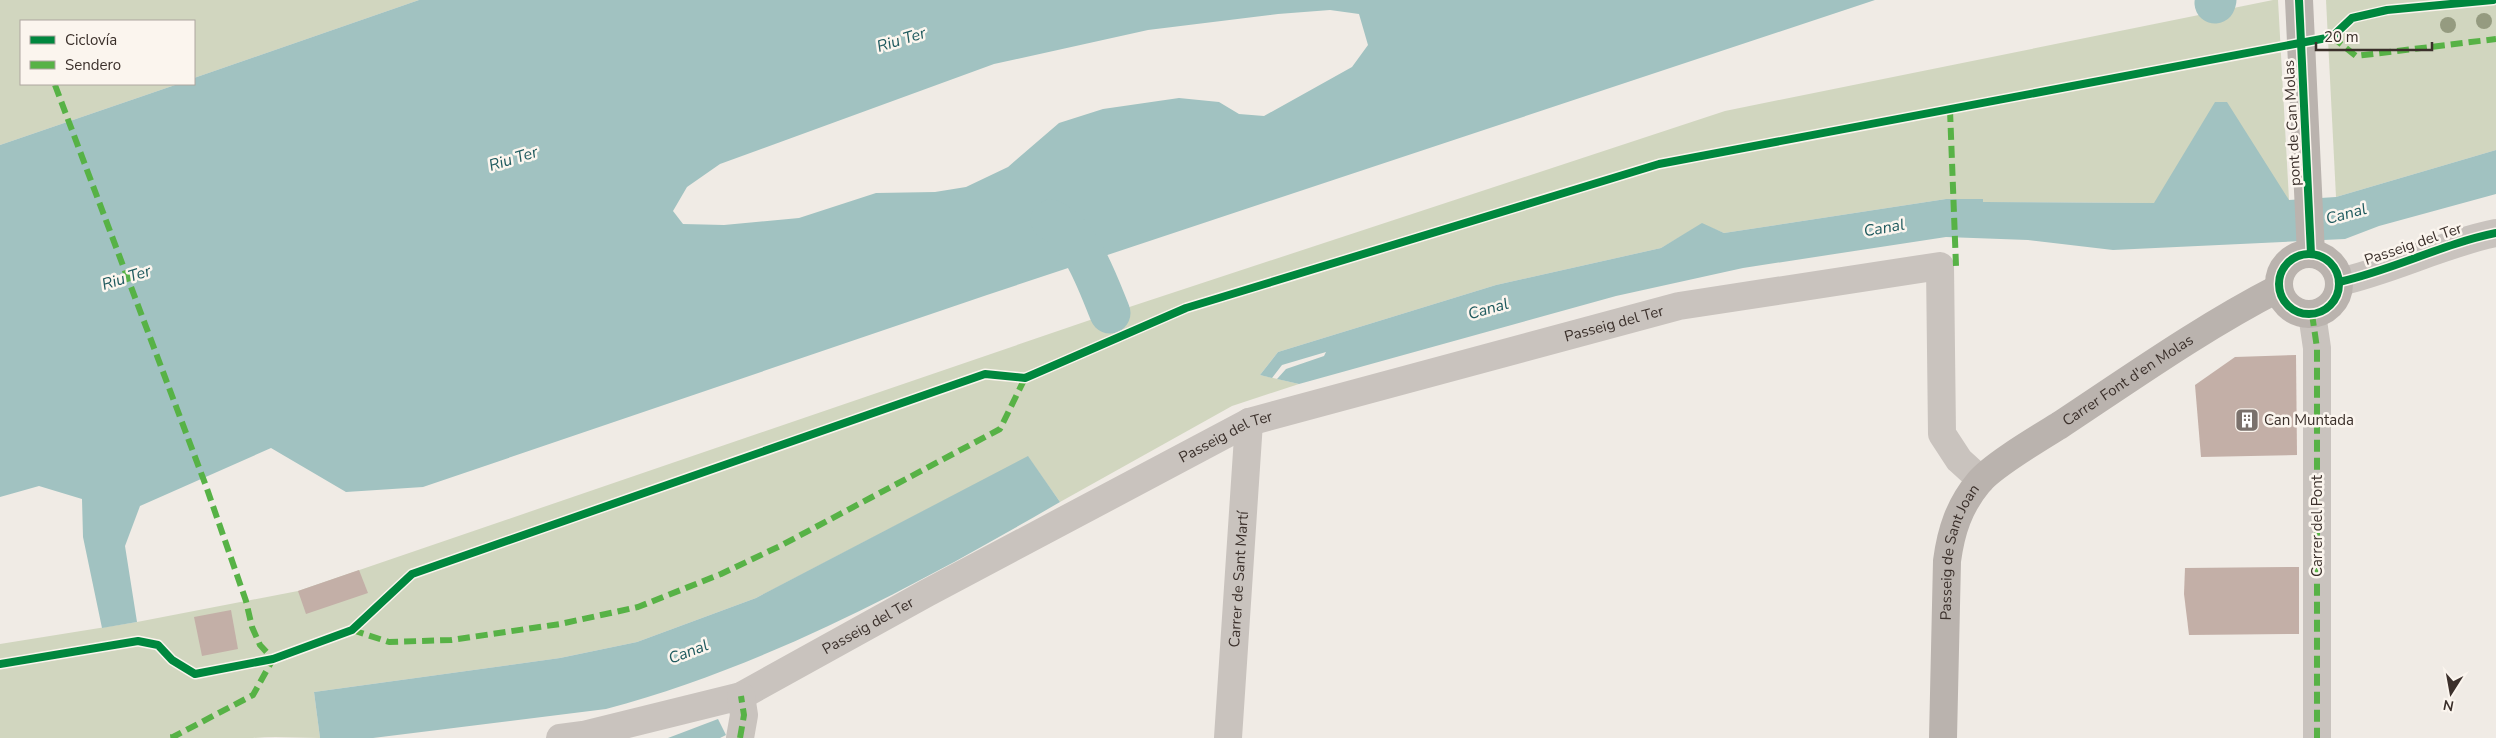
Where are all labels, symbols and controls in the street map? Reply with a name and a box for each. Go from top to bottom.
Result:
legend [20,20,195,85]
scale bar [2316,20,2432,52]
water label: Riu Ter [874,22,930,58]
text: 20 m [2324,27,2359,47]
text: Ciclovía [65,30,117,50]
text: Sendero [65,55,121,75]
street label: pont de Can Molas [2279,59,2305,187]
water label: Riu Ter [486,141,542,177]
water label: Canal [2323,198,2369,230]
water label: Canal [1862,214,1907,242]
street label: Passeig del Ter [2362,218,2465,270]
water label: Riu Ter [99,260,155,296]
water label: Canal [1465,293,1511,325]
street label: Passeig del Ter [1562,300,1666,347]
street label: Carrer Font d'en Molas [2058,330,2197,431]
street label: Passeig del Ter [1175,406,1275,467]
building icon: Can Muntada [2234,407,2260,433]
place label: Can Muntada [2264,410,2354,430]
street label: Carrer del Pont [2307,474,2327,577]
street label: Passeig de Sant Joan [1936,480,1984,621]
street label: Carrer de Sant Martí [1224,509,1253,648]
street label: Passeig del Ter [818,592,918,659]
water label: Canal [665,634,712,670]
north arrow [2426,668,2476,718]
text: N [2442,695,2456,716]

